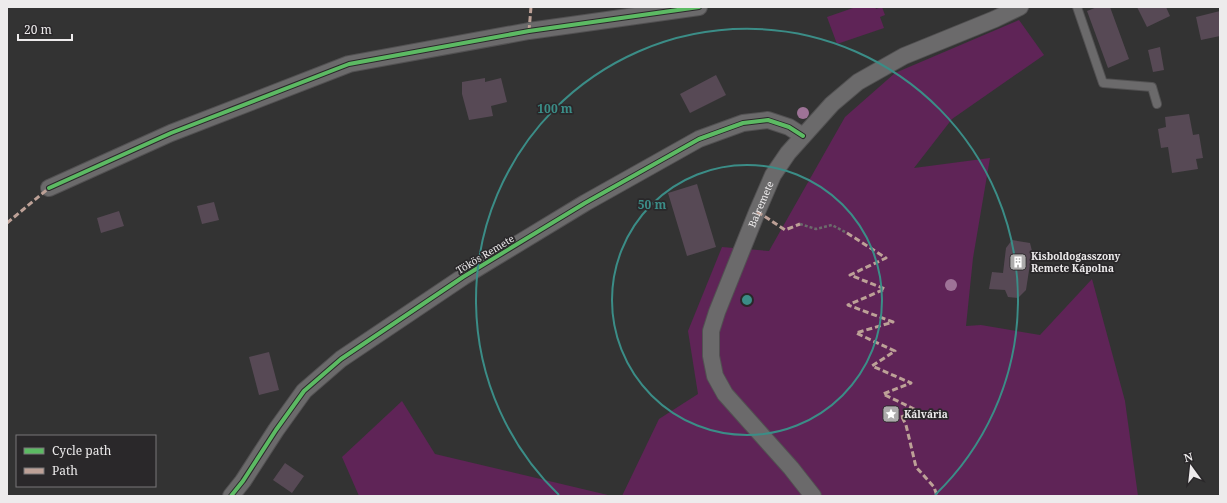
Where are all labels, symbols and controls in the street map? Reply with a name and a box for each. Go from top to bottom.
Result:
scale bar [18,16,72,42]
text: 20 m [24,21,52,38]
text: 100 m [537,100,573,117]
street label: Balremete [745,179,777,229]
text: 50 m [638,196,666,213]
street label: Tökös Remete [453,231,517,277]
place label: Kisboldogasszony Remete Kápolna [1031,249,1121,275]
building icon: Kisboldogasszony Remete Kápolna [1008,252,1028,272]
centre of rings [740,293,754,307]
place icon: Kálvária [881,404,901,424]
place label: Kálvária [904,407,948,421]
legend [16,435,156,487]
text: Cycle path [52,442,112,459]
north arrow [1171,447,1211,487]
text: N [1182,448,1195,465]
text: Path [52,462,78,479]

